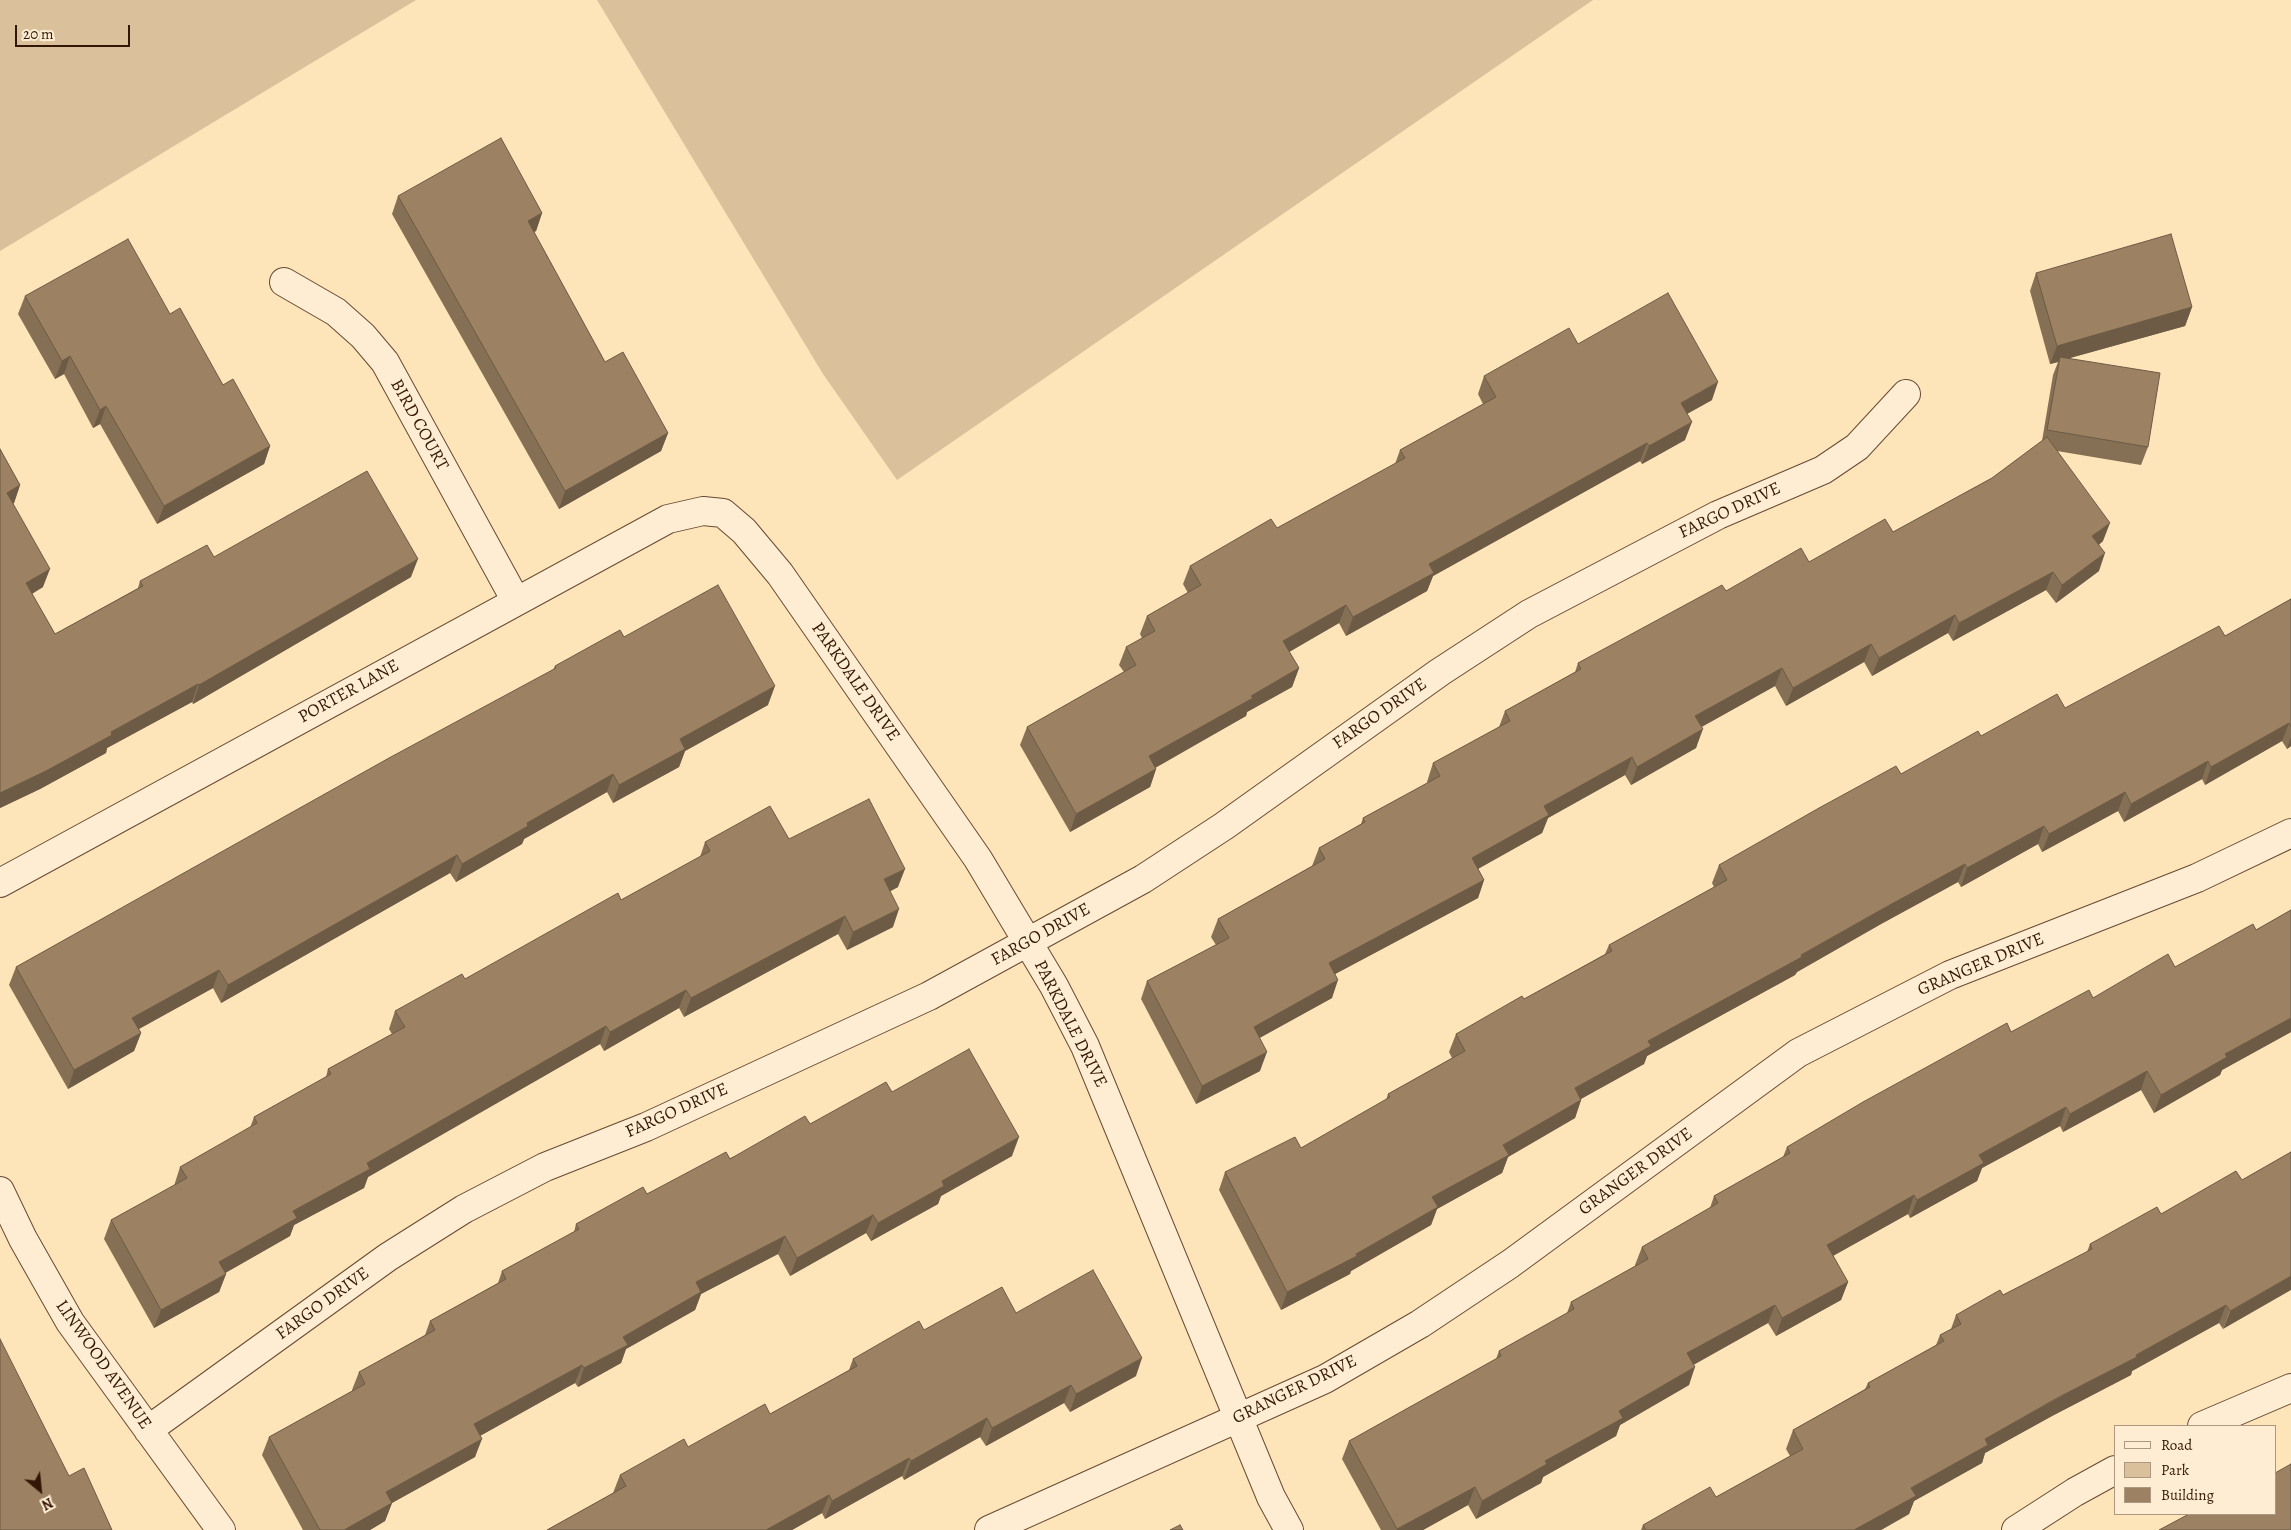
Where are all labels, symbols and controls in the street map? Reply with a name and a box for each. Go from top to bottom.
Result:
scale bar [18,15,132,47]
text: 20 m [23,24,54,44]
street label: BIRD COURT [385,376,453,474]
street label: FARGO DRIVE [1676,478,1784,544]
street label: PARKDALE DRIVE [806,618,904,746]
street label: PORTER LANE [295,655,403,729]
street label: FARGO DRIVE [1329,674,1431,754]
street label: FARGO DRIVE [988,899,1094,971]
street label: GRANGER DRIVE [1914,929,2048,1001]
street label: PARKDALE DRIVE [1029,957,1111,1091]
street label: FARGO DRIVE [622,1079,732,1143]
street label: GRANGER DRIVE [1575,1123,1697,1221]
street label: FARGO DRIVE [272,1263,374,1345]
street label: LINWOOD AVENUE [50,1296,156,1434]
street label: GRANGER DRIVE [1229,1351,1361,1429]
legend [2114,1425,2276,1515]
text: Road [2161,1435,2192,1455]
text: Park [2161,1460,2189,1480]
north arrow [15,1465,65,1515]
text: Building [2161,1485,2214,1505]
text: N [38,1493,56,1514]

